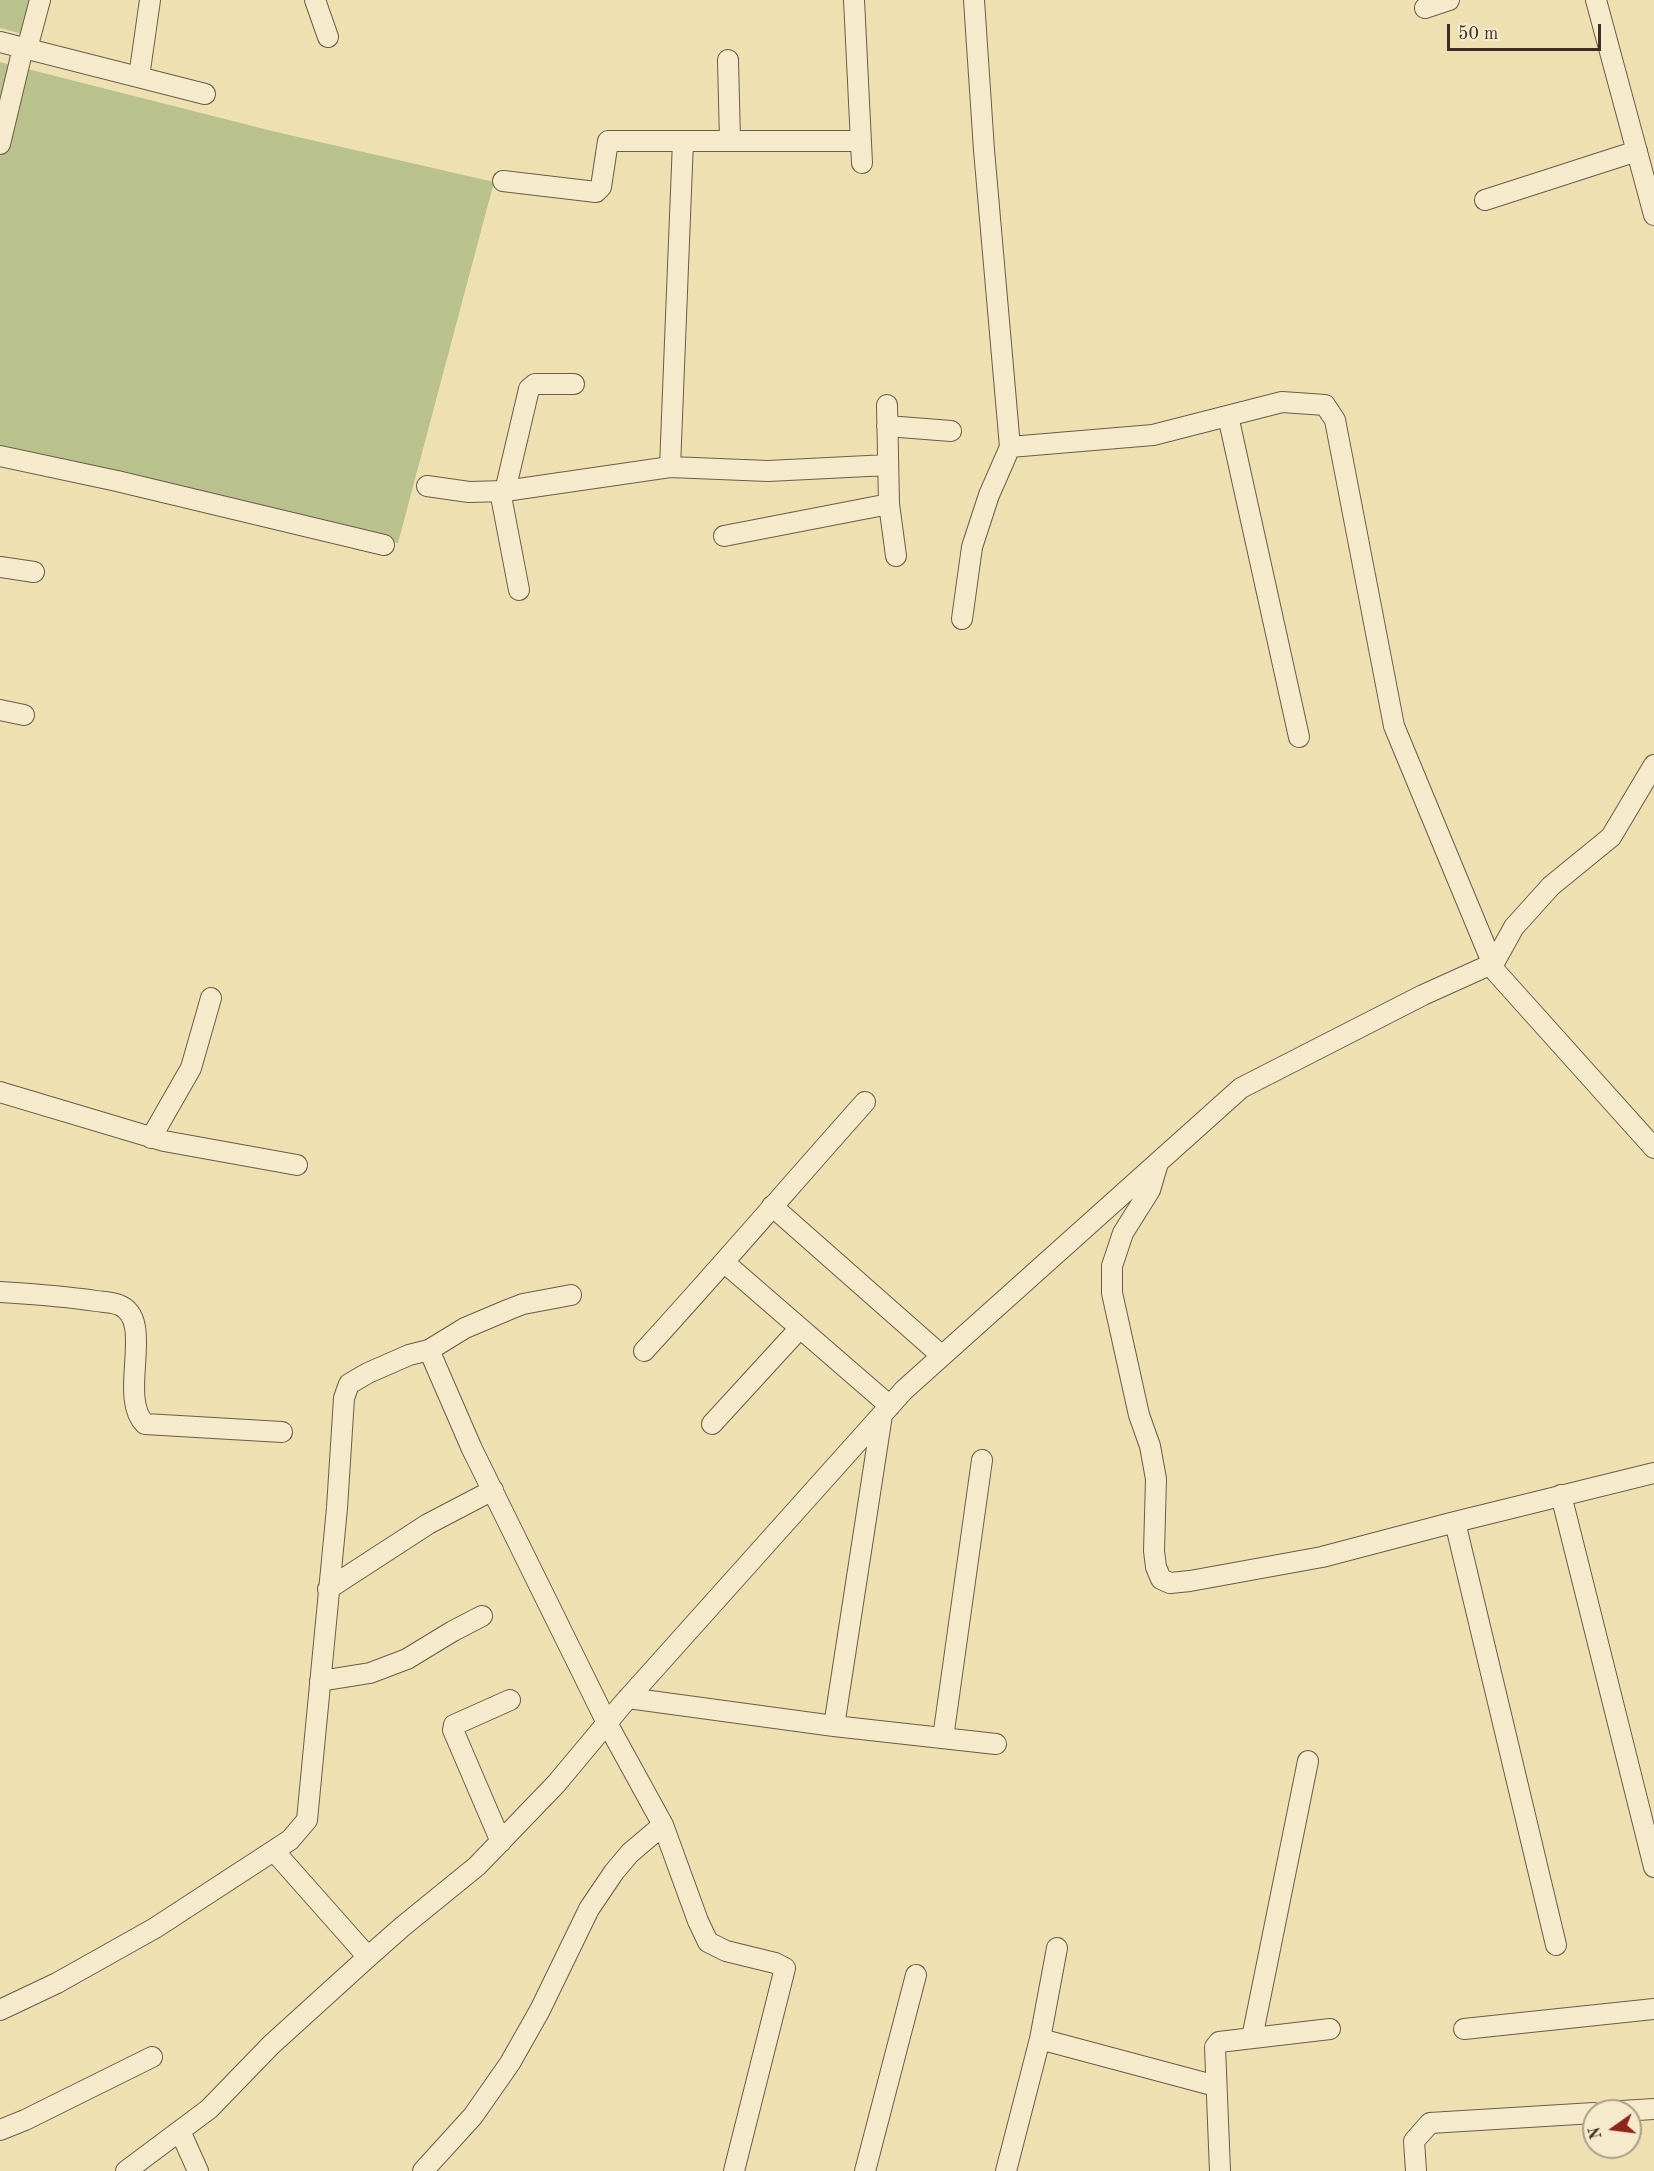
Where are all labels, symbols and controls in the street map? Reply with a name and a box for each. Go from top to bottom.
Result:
scale bar [1450,12,1604,50]
text: 50 m [1458,25,1498,43]
north arrow [1582,2099,1642,2159]
text: N [1587,2125,1606,2141]

